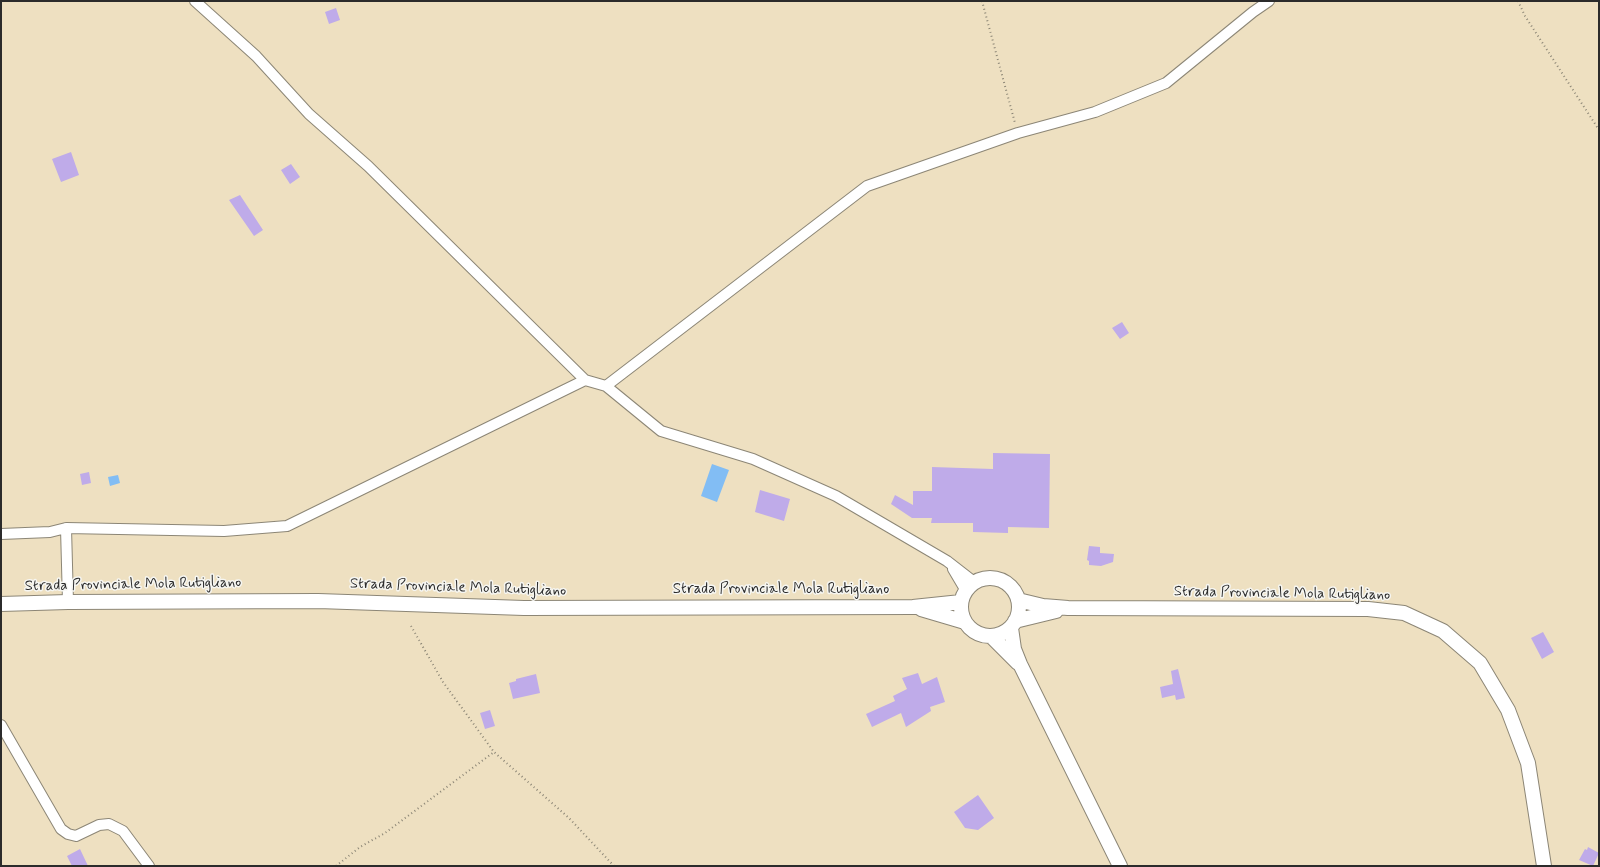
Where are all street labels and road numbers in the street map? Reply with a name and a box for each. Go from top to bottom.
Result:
street label: Strada Provinciale Mola Rutigliano [25,574,241,596]
street label: Strada Provinciale Mola Rutigliano [349,575,567,601]
street label: Strada Provinciale Mola Rutigliano [673,581,889,599]
street label: Strada Provinciale Mola Rutigliano [1174,583,1390,605]

